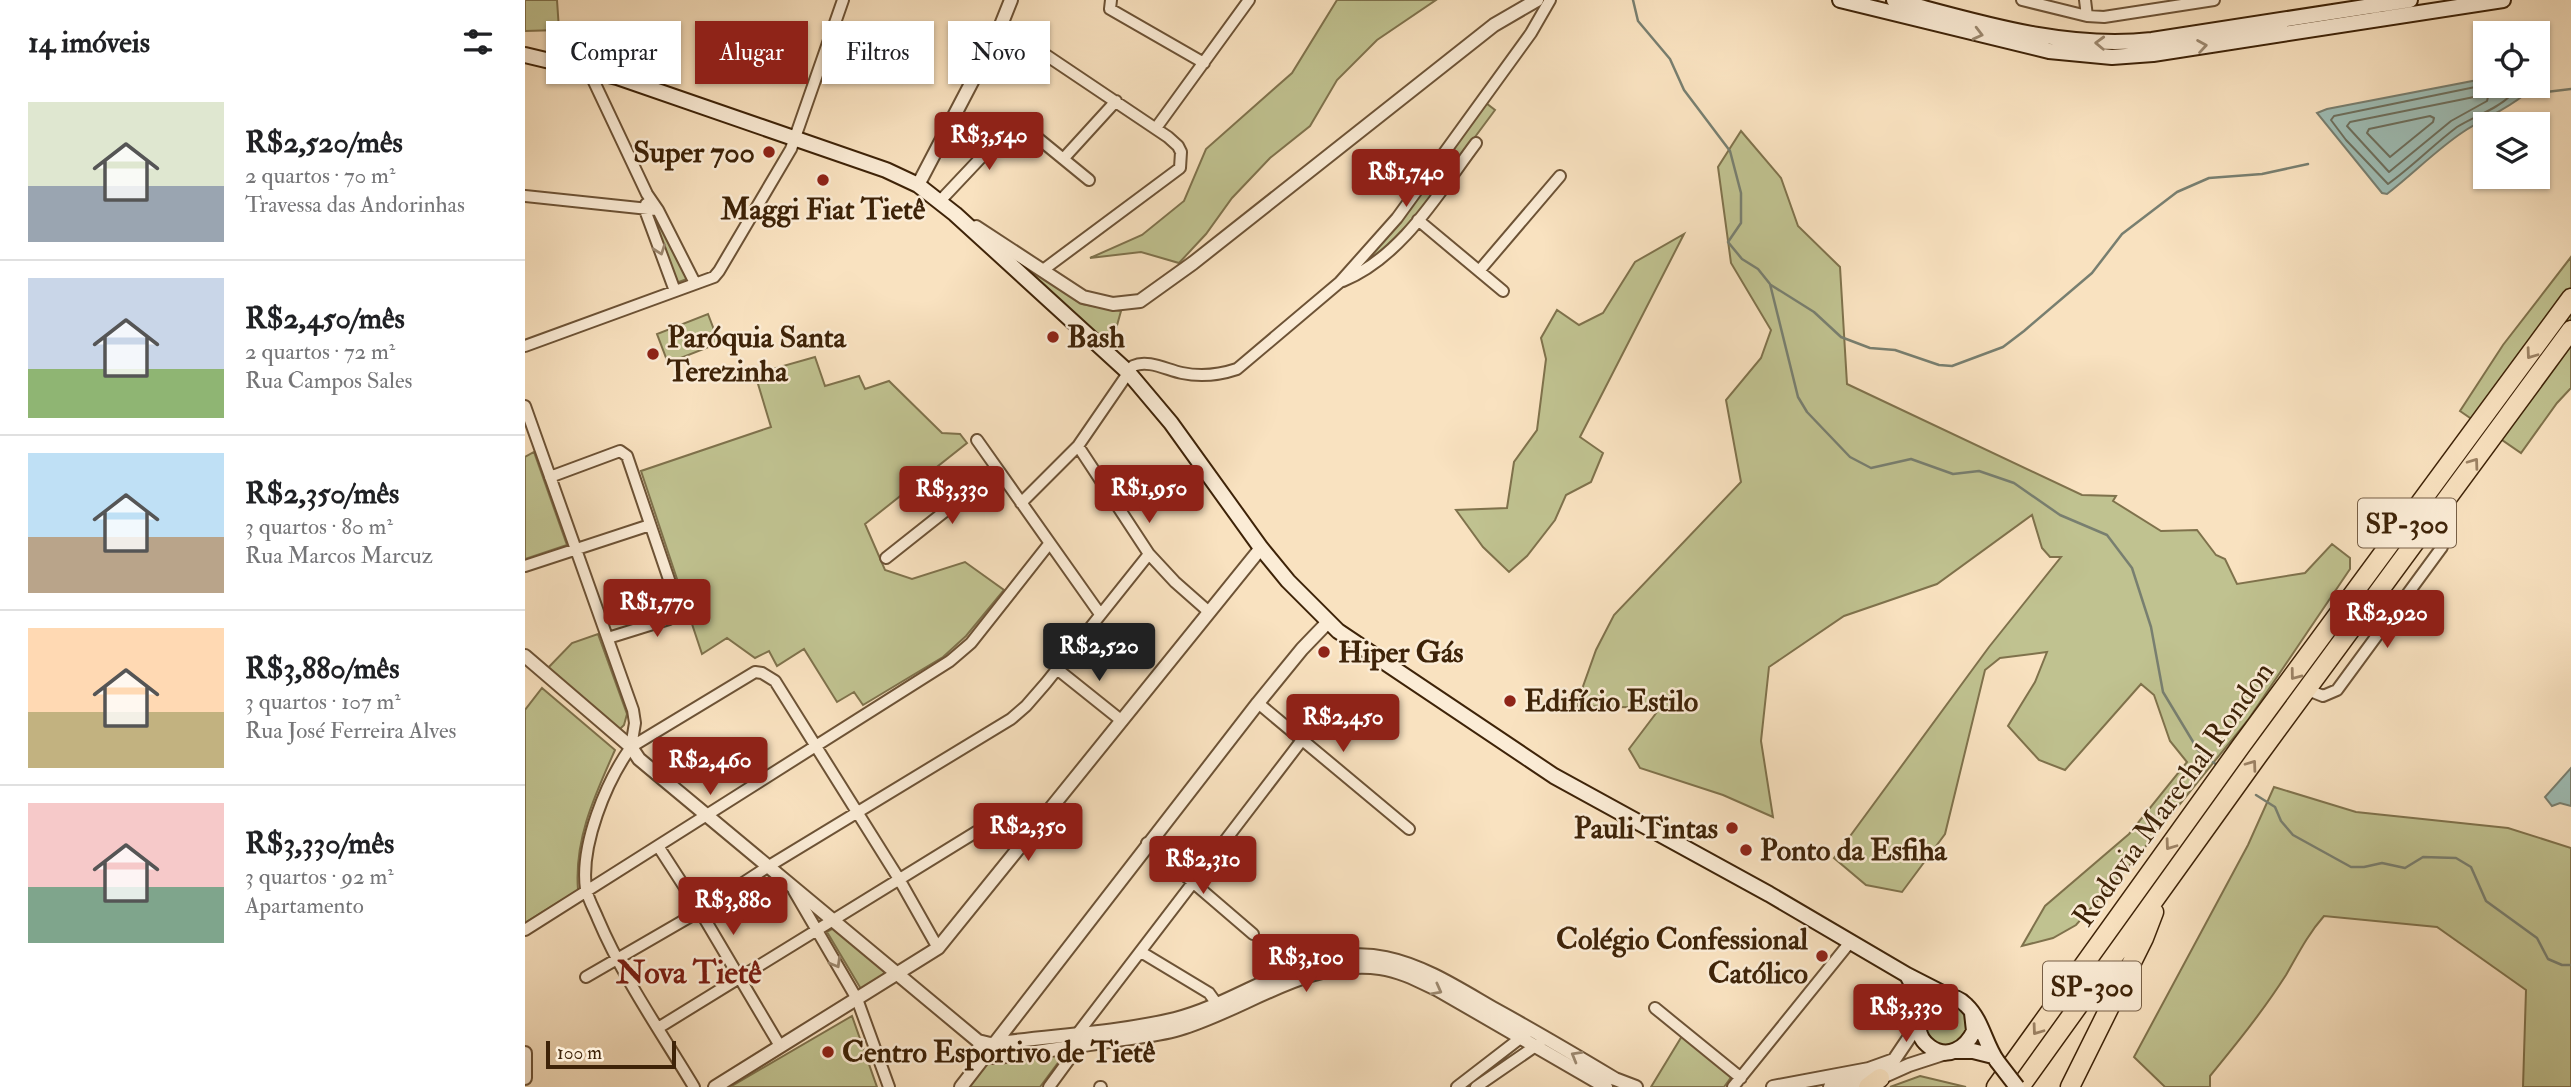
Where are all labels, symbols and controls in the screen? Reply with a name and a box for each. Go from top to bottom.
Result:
chip: Comprar [546,21,681,84]
chip: Alugar [695,21,808,84]
chip: Filtros [822,21,934,84]
chip: Novo [948,21,1050,84]
map controls [2473,21,2550,189]
button: locate [2473,21,2550,98]
icon: filters [459,23,497,61]
text: 14 imóveis [28,24,150,61]
one-way arrow [1972,26,1984,40]
one-way arrow [2095,35,2106,50]
one-way arrow [2196,39,2208,54]
button: layers [2473,112,2550,189]
pin: R$3,540 [924,113,1054,172]
text: R$3,540 [950,120,1028,149]
text: R$2,520/mês [245,124,403,161]
icon: home [84,130,168,214]
place label: Super 700 [633,134,755,171]
marker: Super 700 [761,144,777,160]
pin: R$1,740 [1341,150,1471,209]
text: R$1,740 [1368,157,1444,186]
text: 2 quartos · 70 m² [245,161,395,190]
marker: Maggi Fiat Tietê [815,172,831,188]
text: Travessa das Andorinhas [245,190,465,219]
place label: Maggi Fiat Tietê [720,191,926,228]
one-way arrow [652,244,666,256]
text: R$2,450/mês [245,300,405,337]
icon: home [84,306,168,390]
place label: Paróquia Santa Terezinha [666,319,848,390]
place label: Bash [1067,319,1125,356]
marker: Bash [1045,329,1061,345]
text: 2 quartos · 72 m² [245,337,395,366]
marker: Paróquia Santa Terezinha [645,346,661,362]
one-way arrow [2527,346,2539,359]
text: Rua Campos Sales [245,366,412,395]
one-way arrow [2466,458,2478,471]
pin: R$3,330 [887,466,1017,526]
pin: R$1,950 [1084,466,1214,525]
text: R$1,950 [1111,473,1187,502]
text: R$3,330 [915,474,989,503]
text: R$2,350/mês [245,475,399,512]
icon: home [84,481,168,565]
road number: SP-300 [2358,498,2456,548]
text: 3 quartos · 80 m² [245,512,393,541]
text: Rua Marcos Marcuz [245,541,433,570]
pin: R$1,770 [592,580,722,639]
text: R$1,770 [619,587,695,616]
pin: R$2,920 [2322,590,2452,650]
text: R$2,920 [2346,598,2428,627]
pin: R$2,520 [1034,624,1164,683]
text: R$2,520 [1059,631,1139,660]
place label: Hiper Gás [1338,634,1464,671]
marker: Hiper Gás [1316,644,1332,660]
text: R$3,880/mês [245,650,399,687]
street label: Rodovia Marechal Rondon [2065,654,2282,934]
icon: home [84,656,168,740]
one-way arrow [2290,667,2303,680]
place label: Edifício Estilo [1524,683,1698,720]
text: 3 quartos · 107 m² [245,687,401,716]
marker: Edifício Estilo [1502,693,1518,709]
pin: R$2,450 [1278,694,1408,754]
text: R$2,450 [1302,702,1384,731]
text: Rua José Ferreira Alves [245,716,457,745]
pin: R$2,460 [645,738,775,797]
text: R$2,460 [669,745,751,774]
one-way arrow [2244,760,2256,773]
pin: R$2,350 [963,804,1093,863]
place label: Pauli Tintas [1574,810,1718,847]
text: R$2,350 [989,811,1067,840]
marker: Pauli Tintas [1724,820,1740,836]
text: R$3,330/mês [245,825,394,862]
icon: home [84,831,168,915]
place label: Ponto da Esfiha [1760,832,1948,869]
pin: R$2,310 [1138,836,1268,896]
one-way arrow [2165,838,2178,850]
marker: Ponto da Esfiha [1738,842,1754,858]
text: R$2,310 [1165,844,1241,873]
text: 3 quartos · 92 m² [245,862,394,891]
pin: R$3,880 [668,878,798,937]
text: R$3,880 [694,885,772,914]
text: Apartamento [245,891,364,920]
place label: Colégio Confessional Católico [1556,921,1808,992]
pin: R$3,100 [1241,934,1371,994]
text: R$3,100 [1268,942,1344,971]
marker: Colégio Confessional Católico [1814,948,1830,964]
district label: Nova Tietê [615,953,762,993]
one-way arrow [828,956,841,969]
road number: SP-300 [2043,962,2141,1010]
one-way arrow [1430,982,1442,996]
pin: R$3,330 [1841,984,1971,1044]
text: R$3,330 [1869,992,1943,1021]
one-way arrow [2032,1022,2045,1035]
place label: Centro Esportivo de Tietê [842,1034,1156,1071]
scale bar [546,1038,675,1070]
text: 100 m [557,1041,602,1065]
marker: Centro Esportivo de Tietê [820,1044,836,1060]
one-way arrow [1570,1051,1583,1064]

